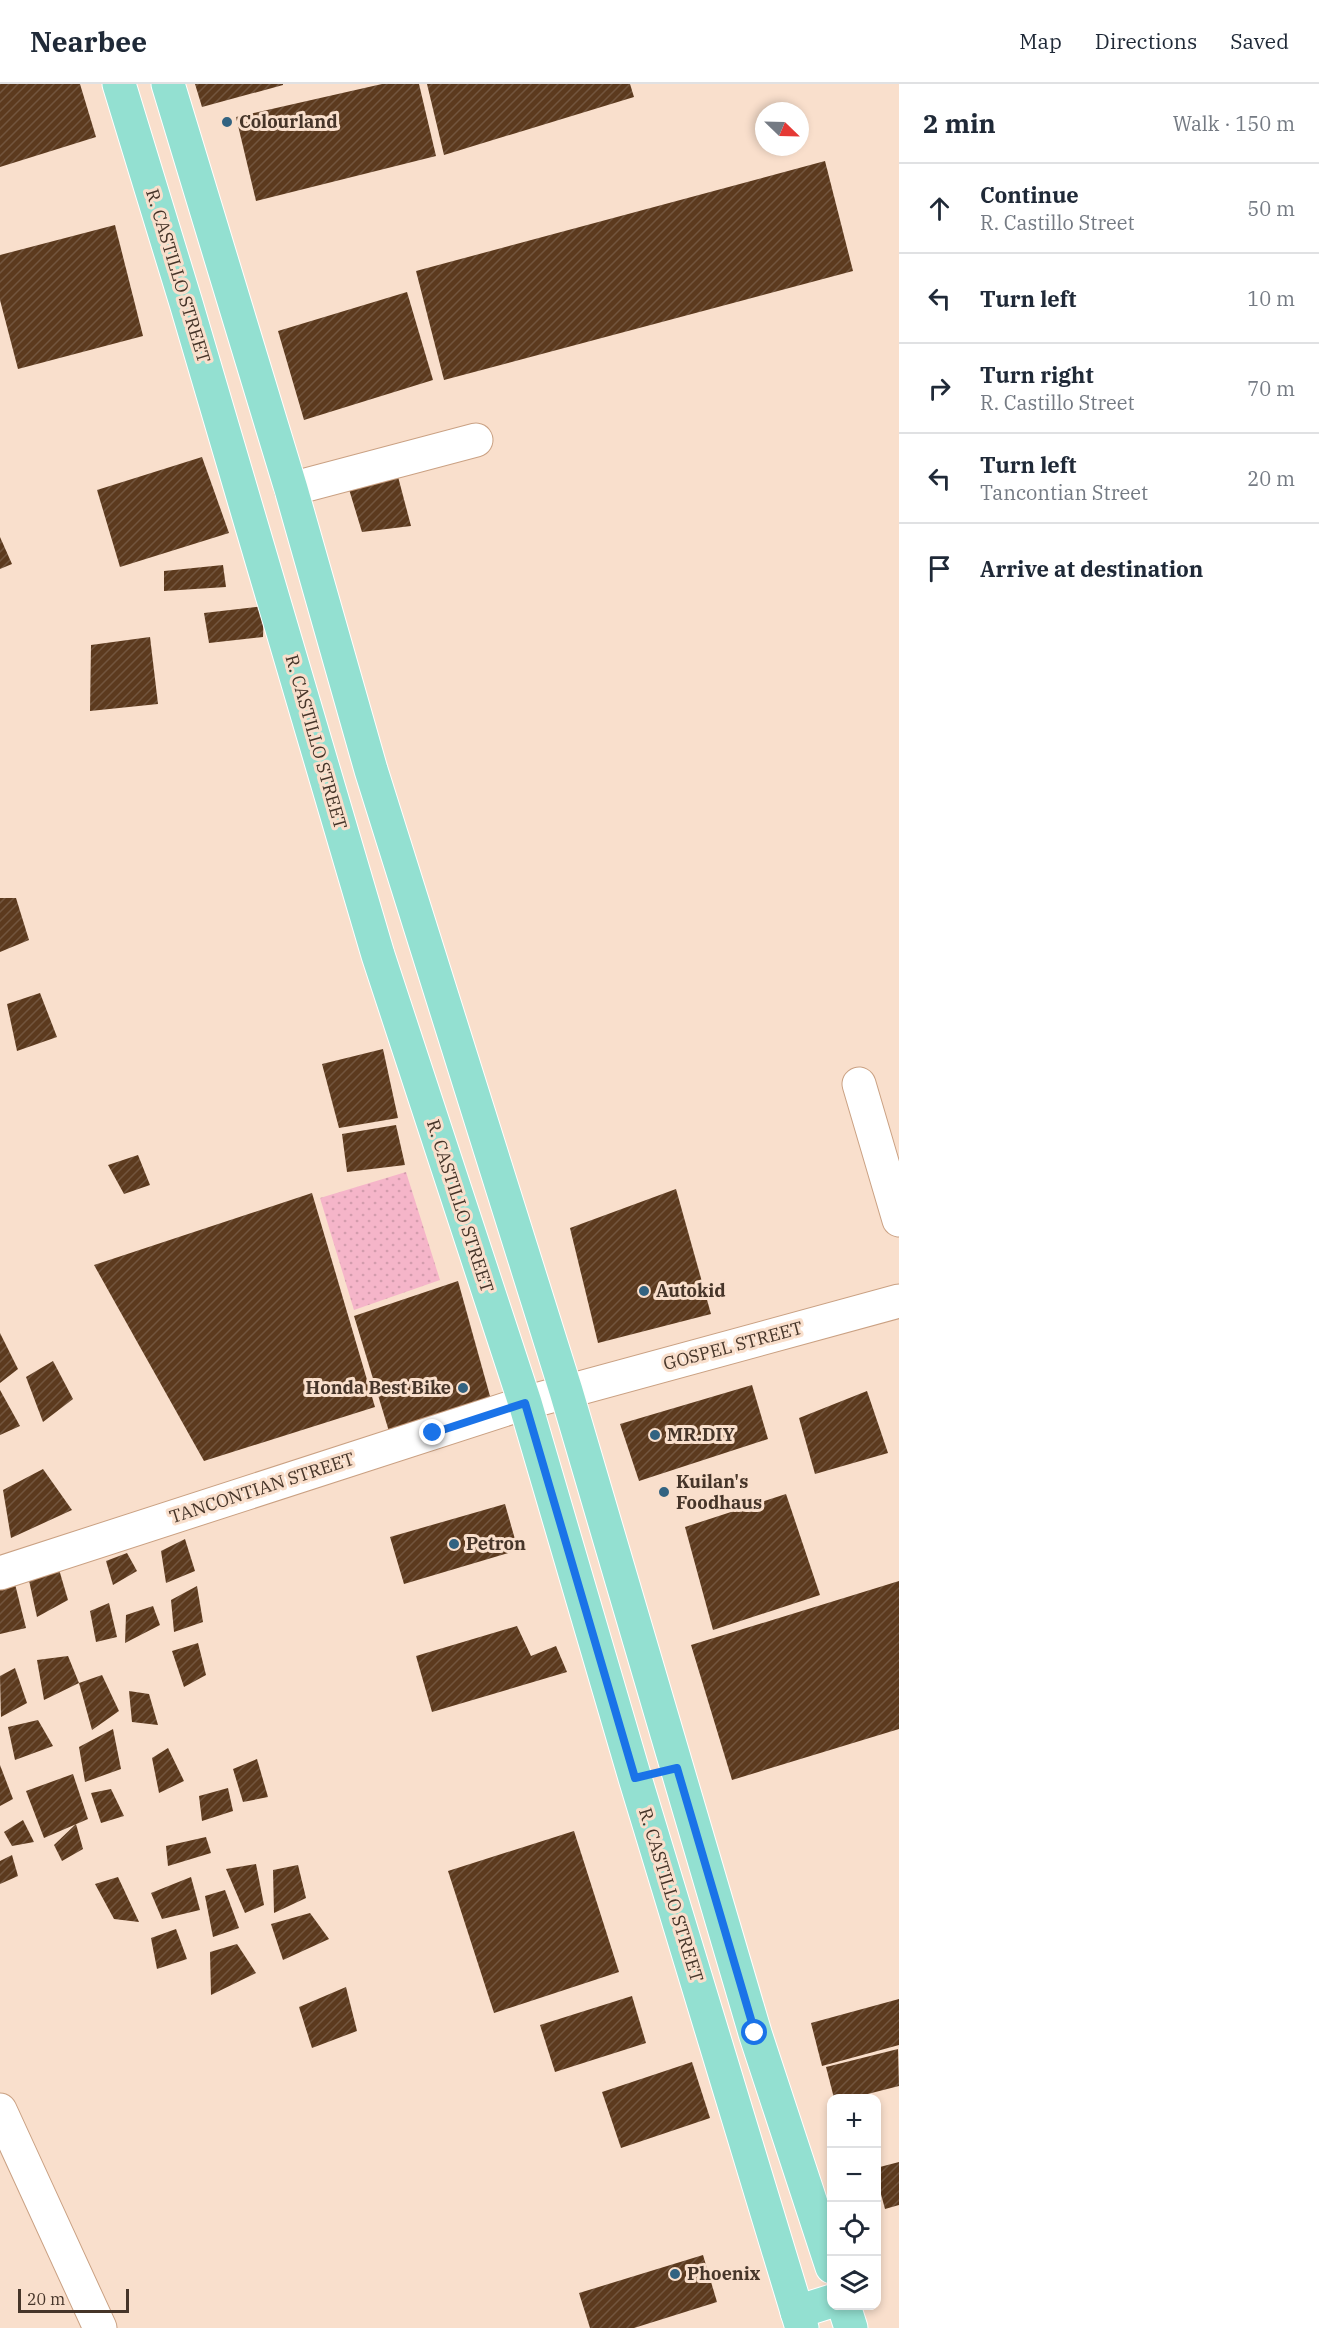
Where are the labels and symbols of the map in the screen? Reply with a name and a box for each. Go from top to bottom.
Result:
north arrow [755,102,809,156]
place label: Colourland [239,110,338,133]
marker: Colourland [220,115,234,129]
street label: R. CASTILLO STREET [141,186,216,366]
street label: R. CASTILLO STREET [281,652,353,832]
street label: R. CASTILLO STREET [422,1116,499,1296]
place label: Autokid [656,1279,726,1302]
marker: Autokid [637,1284,651,1298]
street label: GOSPEL STREET [661,1316,805,1375]
place label: Honda Best Bike [306,1376,451,1399]
marker: Honda Best Bike [456,1381,470,1395]
route end [419,1419,445,1445]
place label: MR.DIY [667,1423,735,1446]
marker: MR.DIY [648,1428,662,1442]
street label: TANCONTIAN STREET [167,1447,357,1528]
place label: Kuilan's Foodhaus [676,1470,762,1514]
marker: Kuilan's Foodhaus [657,1485,671,1499]
place label: Petron [466,1532,526,1555]
marker: Petron [447,1537,461,1551]
street label: R. CASTILLO STREET [634,1805,709,1985]
route start [741,2019,767,2045]
place label: Phoenix [687,2262,761,2285]
marker: Phoenix [668,2267,682,2281]
scale bar [18,2286,129,2314]

